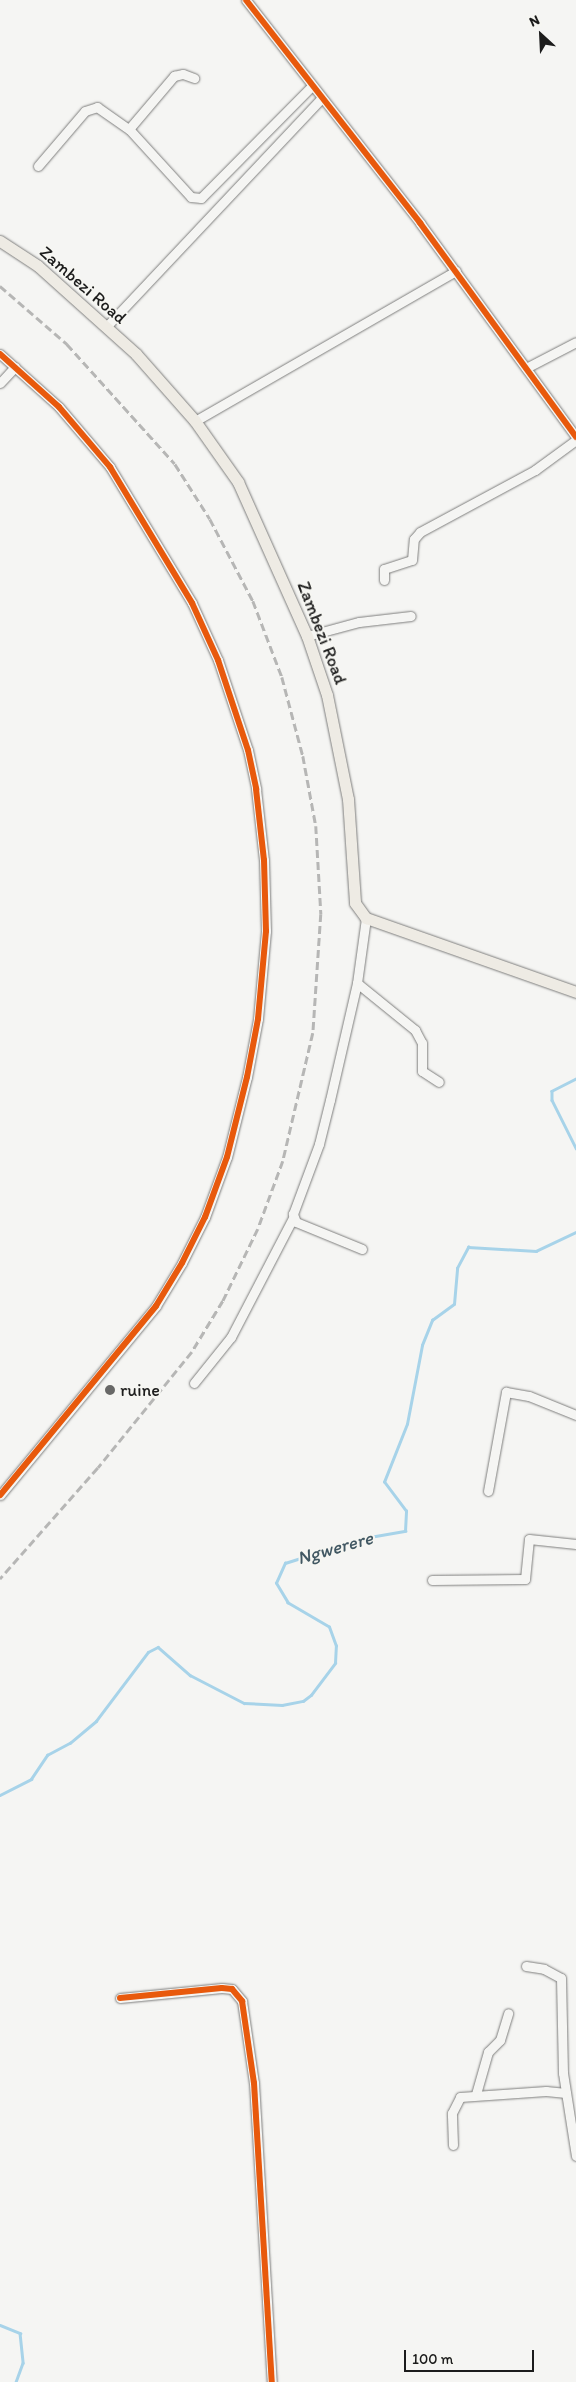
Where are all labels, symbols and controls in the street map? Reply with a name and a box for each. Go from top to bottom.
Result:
north arrow [516,10,566,60]
text: N [527,11,542,31]
street label: Zambezi Road [35,241,131,329]
street label: Zambezi Road [292,579,352,687]
place label: ruine [120,1379,160,1401]
marker: ruine [104,1384,116,1396]
water label: Ngwerere [294,1526,376,1570]
scale bar [406,2340,536,2372]
text: 100 m [412,2350,453,2368]

